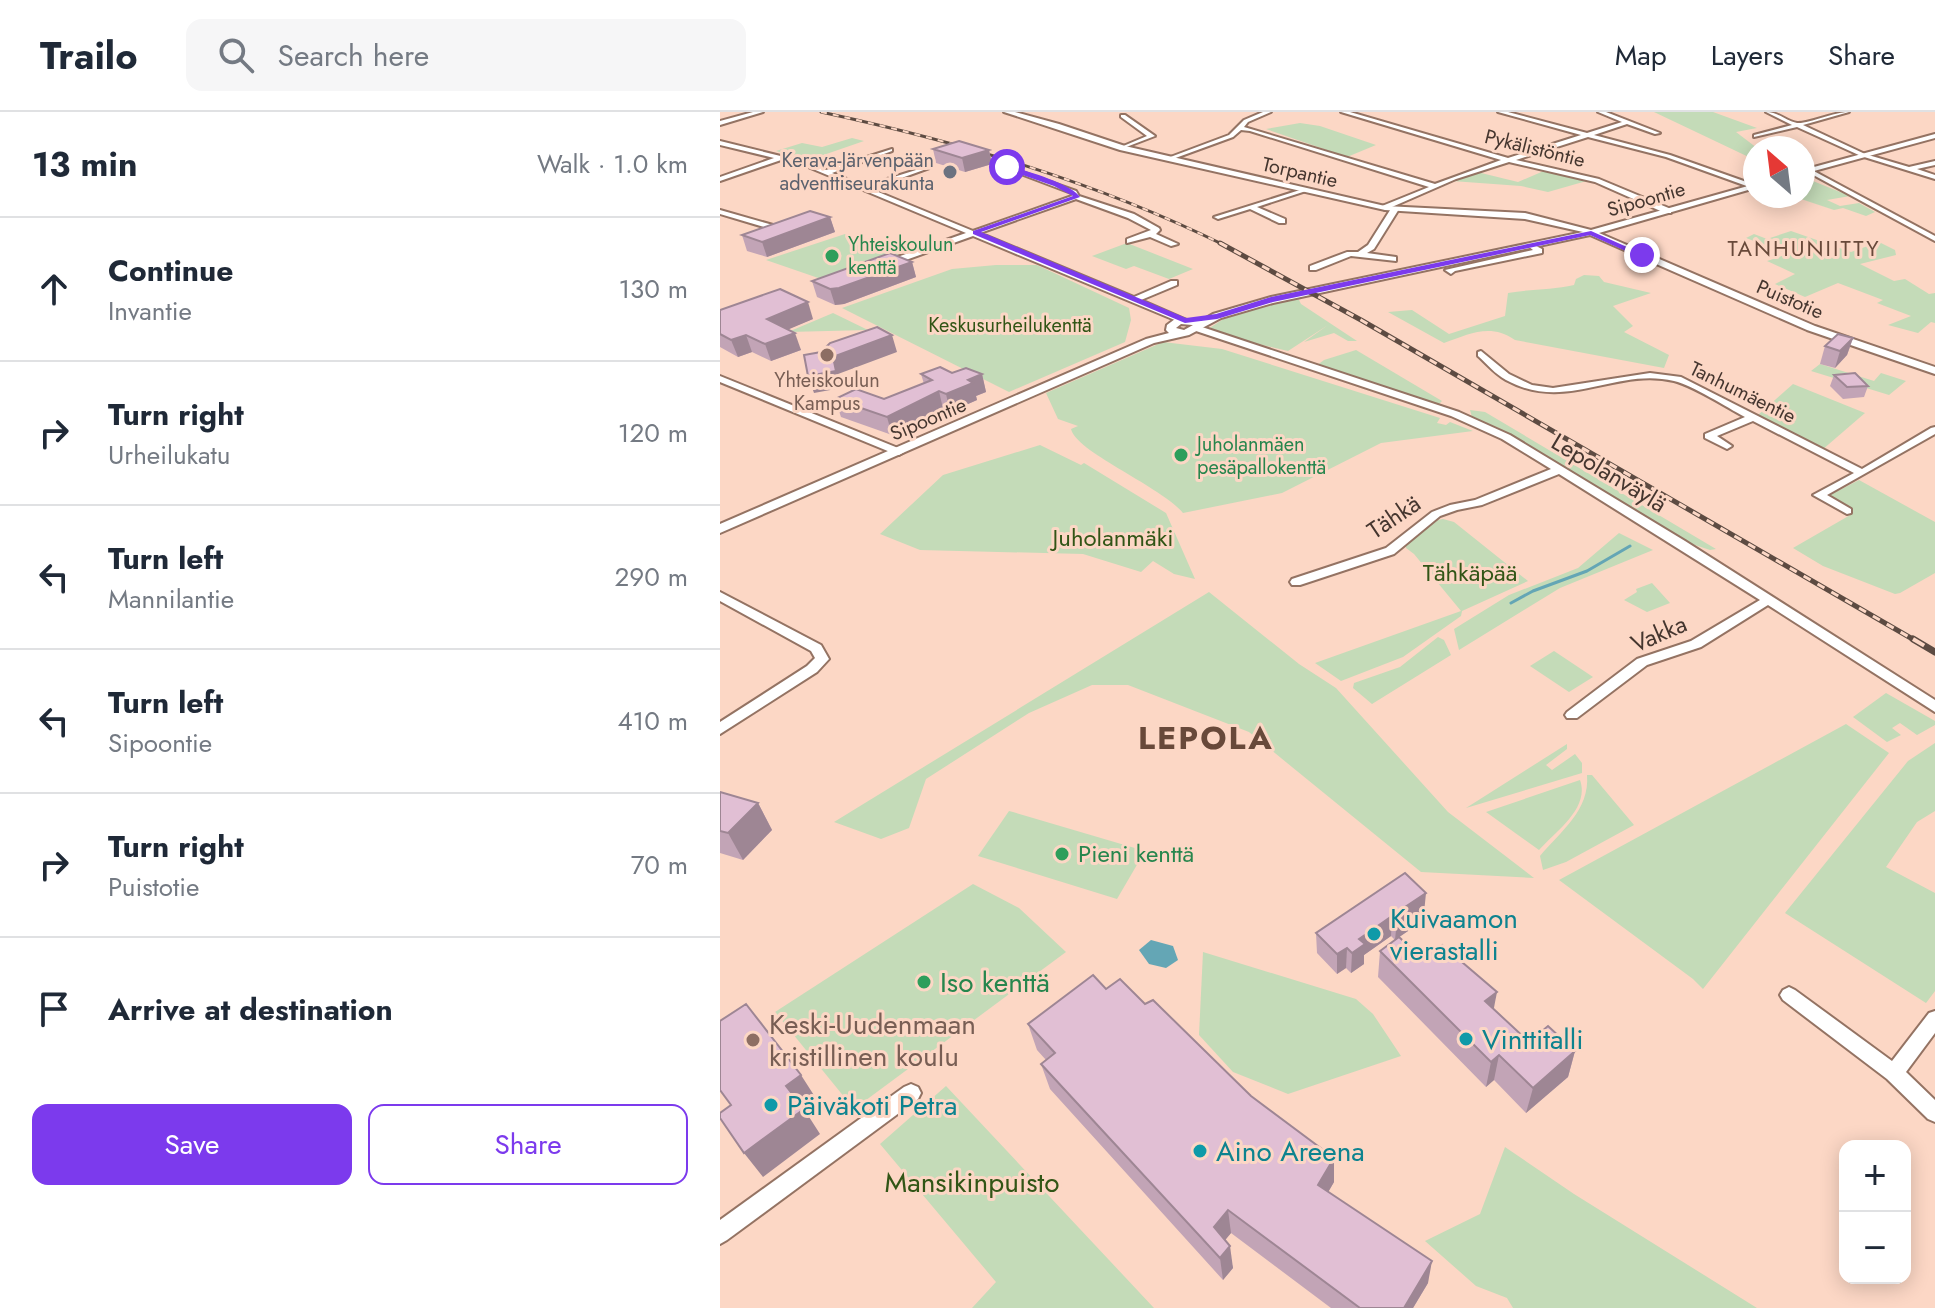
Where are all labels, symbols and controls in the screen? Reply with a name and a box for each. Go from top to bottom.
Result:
search box [186,19,746,91]
text: Trailo [40,28,138,83]
icon: search [214,33,258,77]
text: Search here [278,34,429,77]
text: Map [1615,35,1667,76]
text: Layers [1711,35,1784,76]
text: Share [1828,35,1895,76]
street label: Pykälistöntie [1482,122,1588,175]
north arrow [1743,136,1815,208]
text: 13 min [32,140,137,189]
text: Walk · 1.0 km [537,145,688,183]
place label: Kerava-Järvenpään adventtiseurakunta [780,146,934,198]
route start [989,149,1025,185]
street label: Torpantie [1259,150,1341,195]
marker: Kerava-Järvenpään adventtiseurakunta [941,163,959,181]
street label: Sipoontie [1604,174,1689,224]
place label: Yhteiskoulun kenttä [848,230,954,282]
district label: TANHUNIITTY [1727,232,1881,264]
route end [1624,237,1660,273]
marker: Yhteiskoulun kenttä [823,247,841,265]
text: Continue [108,249,234,292]
icon: ahead [32,267,76,311]
text: 130 m [618,270,688,308]
street label: Puistotie [1752,272,1828,327]
text: Invantie [108,292,192,330]
park label: Keskusurheilukenttä [928,311,1092,340]
marker: Yhteiskoulun Kampus [818,346,836,364]
street label: Tanhumäentie [1685,354,1801,431]
place label: Yhteiskoulun Kampus [774,366,880,418]
street label: Sipoontie [886,390,971,448]
text: Turn right [108,393,244,436]
icon: right [32,411,76,455]
text: 120 m [618,414,688,452]
street label: Lepolanväylä [1545,424,1674,521]
place label: Juholanmäen pesäpallokenttä [1194,430,1326,482]
text: Urheilukatu [108,436,230,474]
marker: Juholanmäen pesäpallokenttä [1172,446,1190,464]
street label: Tähkä [1360,486,1427,547]
park label: Juholanmäki [1050,520,1173,555]
text: Turn left [108,537,223,580]
icon: left [32,555,76,599]
park label: Tähkäpää [1423,555,1517,590]
text: 290 m [615,558,688,596]
text: Mannilantie [108,580,234,618]
street label: Vakka [1625,606,1692,661]
text: Turn left [108,681,223,724]
icon: left [32,699,76,743]
text: 410 m [617,702,688,740]
district label: LEPOLA [1138,715,1274,761]
text: Sipoontie [108,724,212,762]
text: Turn right [108,825,244,868]
place label: Pieni kenttä [1078,836,1194,871]
icon: right [32,843,76,887]
marker: Pieni kenttä [1053,845,1071,863]
text: 70 m [631,846,688,884]
text: Puistotie [108,868,199,906]
place label: Kuivaamon vierastalli [1390,898,1518,971]
marker: Kuivaamon vierastalli [1365,925,1383,943]
place label: Iso kenttä [940,962,1050,1003]
marker: Iso kenttä [915,973,933,991]
icon: arrive [32,987,76,1031]
text: Arrive at destination [108,988,393,1031]
place label: Keski-Uudenmaan kristillinen koulu [769,1004,976,1077]
place label: Vinttitalli [1482,1019,1584,1060]
marker: Vinttitalli [1457,1030,1475,1048]
marker: Keski-Uudenmaan kristillinen koulu [744,1031,762,1049]
place label: Päiväkoti Petra [787,1085,957,1126]
marker: Päiväkoti Petra [762,1096,780,1114]
button: Save [32,1104,352,1185]
button: Share [368,1104,688,1185]
place label: Aino Areena [1216,1131,1365,1172]
map controls [1839,1140,1911,1284]
button: + [1839,1140,1911,1212]
marker: Aino Areena [1191,1142,1209,1160]
park label: Mansikinpuisto [885,1162,1059,1203]
button: − [1839,1212,1911,1284]

